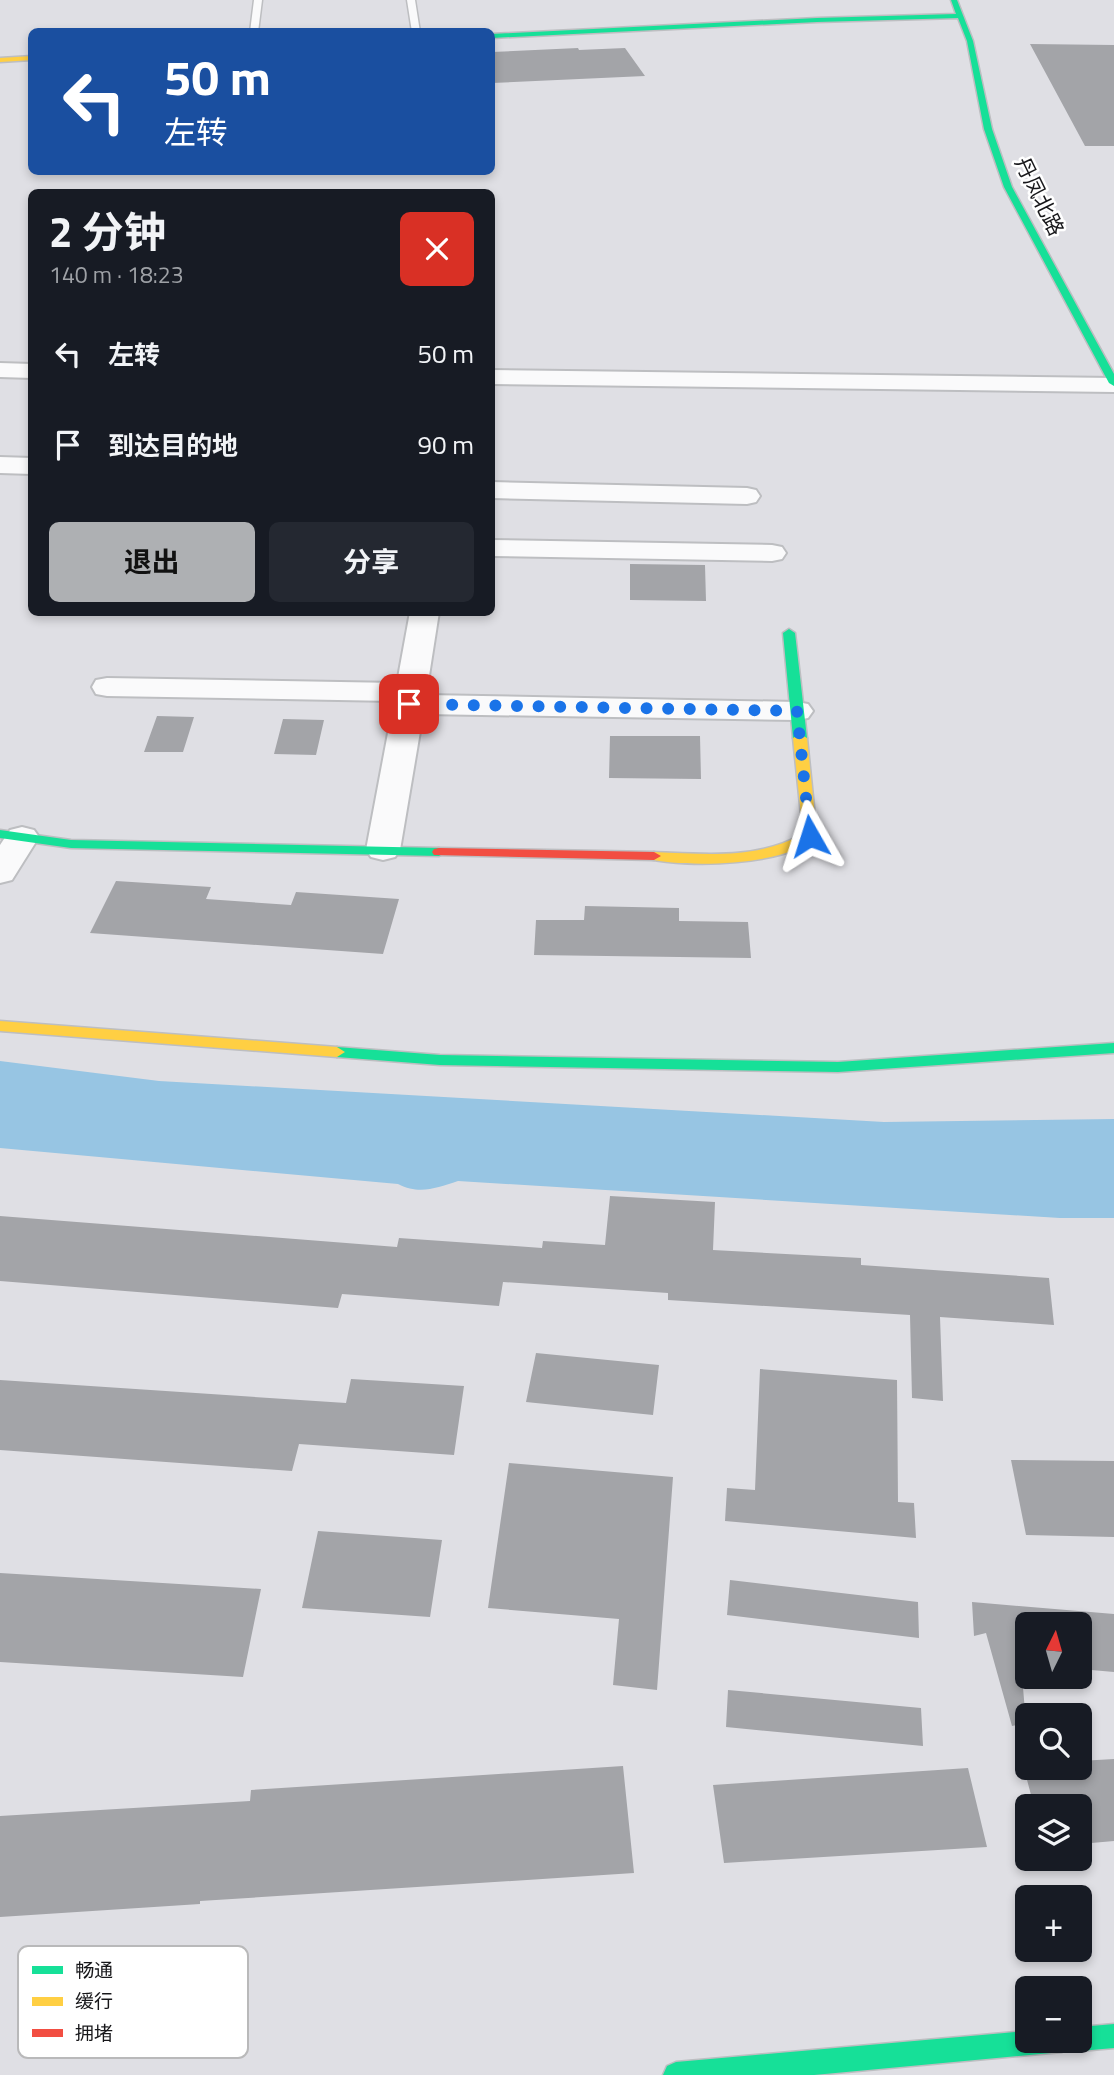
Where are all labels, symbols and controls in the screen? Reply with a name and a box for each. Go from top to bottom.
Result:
text: 50 m [164,39,271,114]
icon: left [49,56,140,147]
text: 左转 [164,108,228,156]
street label: 丹凤北路 [1007,151,1073,241]
text: 2 分钟 [49,199,166,263]
button: close [400,212,474,286]
text: 140 m · 18:23 [49,257,184,292]
text: 50 m [417,334,474,373]
icon: left [49,335,87,373]
text: 左转 [108,335,160,374]
text: 90 m [417,425,474,464]
icon: arrive [49,426,87,464]
text: 到达目的地 [108,426,238,465]
button: 退出 [49,522,255,602]
button: 分享 [269,522,474,602]
pin [379,674,439,734]
icon: arrive [390,685,428,723]
position arrow [773,799,847,873]
north arrow [1015,1612,1092,1689]
map controls [1015,1612,1092,2053]
button: search [1015,1703,1092,1780]
button: layers [1015,1794,1092,1871]
button: + [1015,1885,1092,1962]
legend [18,1946,248,2058]
text: 畅通 [75,1955,113,1984]
button: − [1015,1976,1092,2053]
text: 缓行 [75,1986,113,2015]
text: 拥堵 [75,2018,113,2047]

